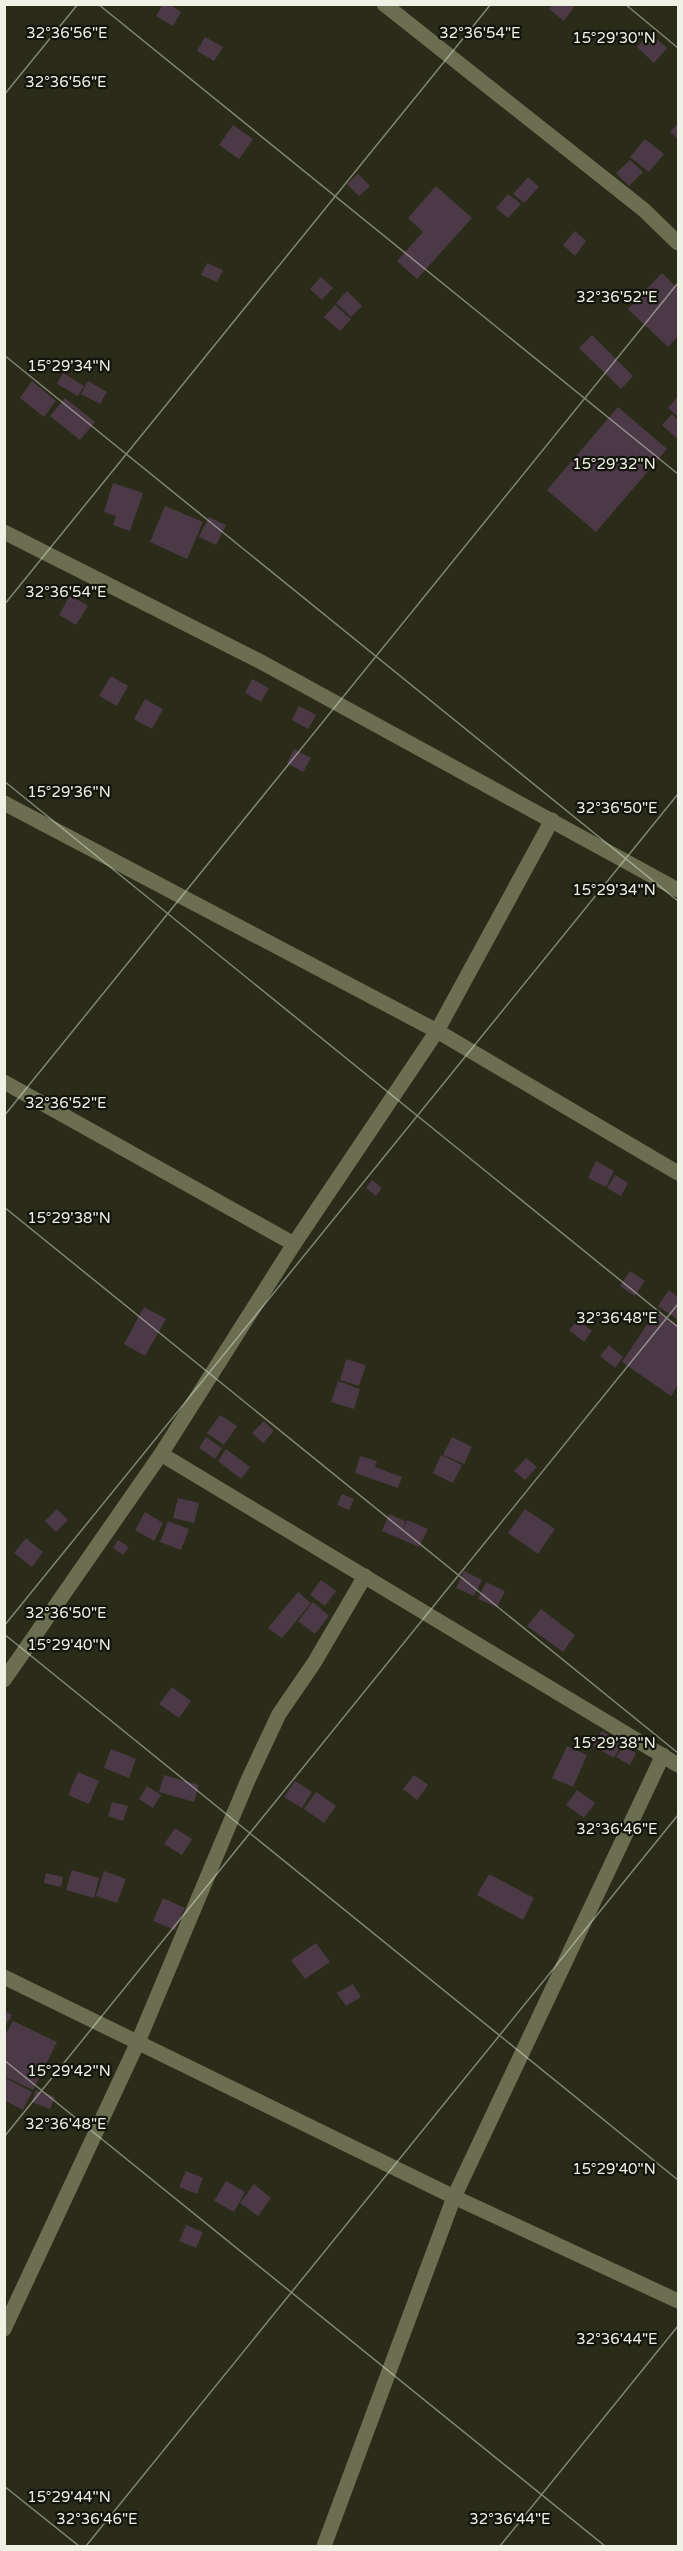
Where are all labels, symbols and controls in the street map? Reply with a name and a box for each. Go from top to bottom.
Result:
text: 32°36'56"E [26,24,108,42]
text: 32°36'54"E [439,24,521,42]
text: 15°29'30"N [572,29,656,47]
text: 32°36'56"E [25,73,107,91]
text: 32°36'52"E [576,288,658,306]
text: 15°29'34"N [27,357,111,375]
text: 15°29'32"N [572,455,656,473]
text: 32°36'54"E [25,583,107,601]
text: 15°29'36"N [27,783,111,801]
text: 32°36'50"E [576,799,658,817]
text: 15°29'34"N [572,881,656,899]
text: 32°36'52"E [25,1094,107,1112]
text: 15°29'38"N [27,1209,111,1227]
text: 32°36'48"E [576,1309,658,1327]
text: 32°36'50"E [25,1604,107,1622]
text: 15°29'40"N [27,1636,111,1654]
text: 15°29'38"N [572,1734,656,1752]
text: 32°36'46"E [576,1820,658,1838]
text: 15°29'42"N [27,2062,111,2080]
text: 32°36'48"E [25,2115,107,2133]
text: 15°29'40"N [572,2160,656,2178]
text: 32°36'44"E [576,2330,658,2348]
text: 15°29'44"N [27,2488,111,2506]
text: 32°36'46"E [56,2510,138,2528]
text: 32°36'44"E [469,2510,551,2528]

